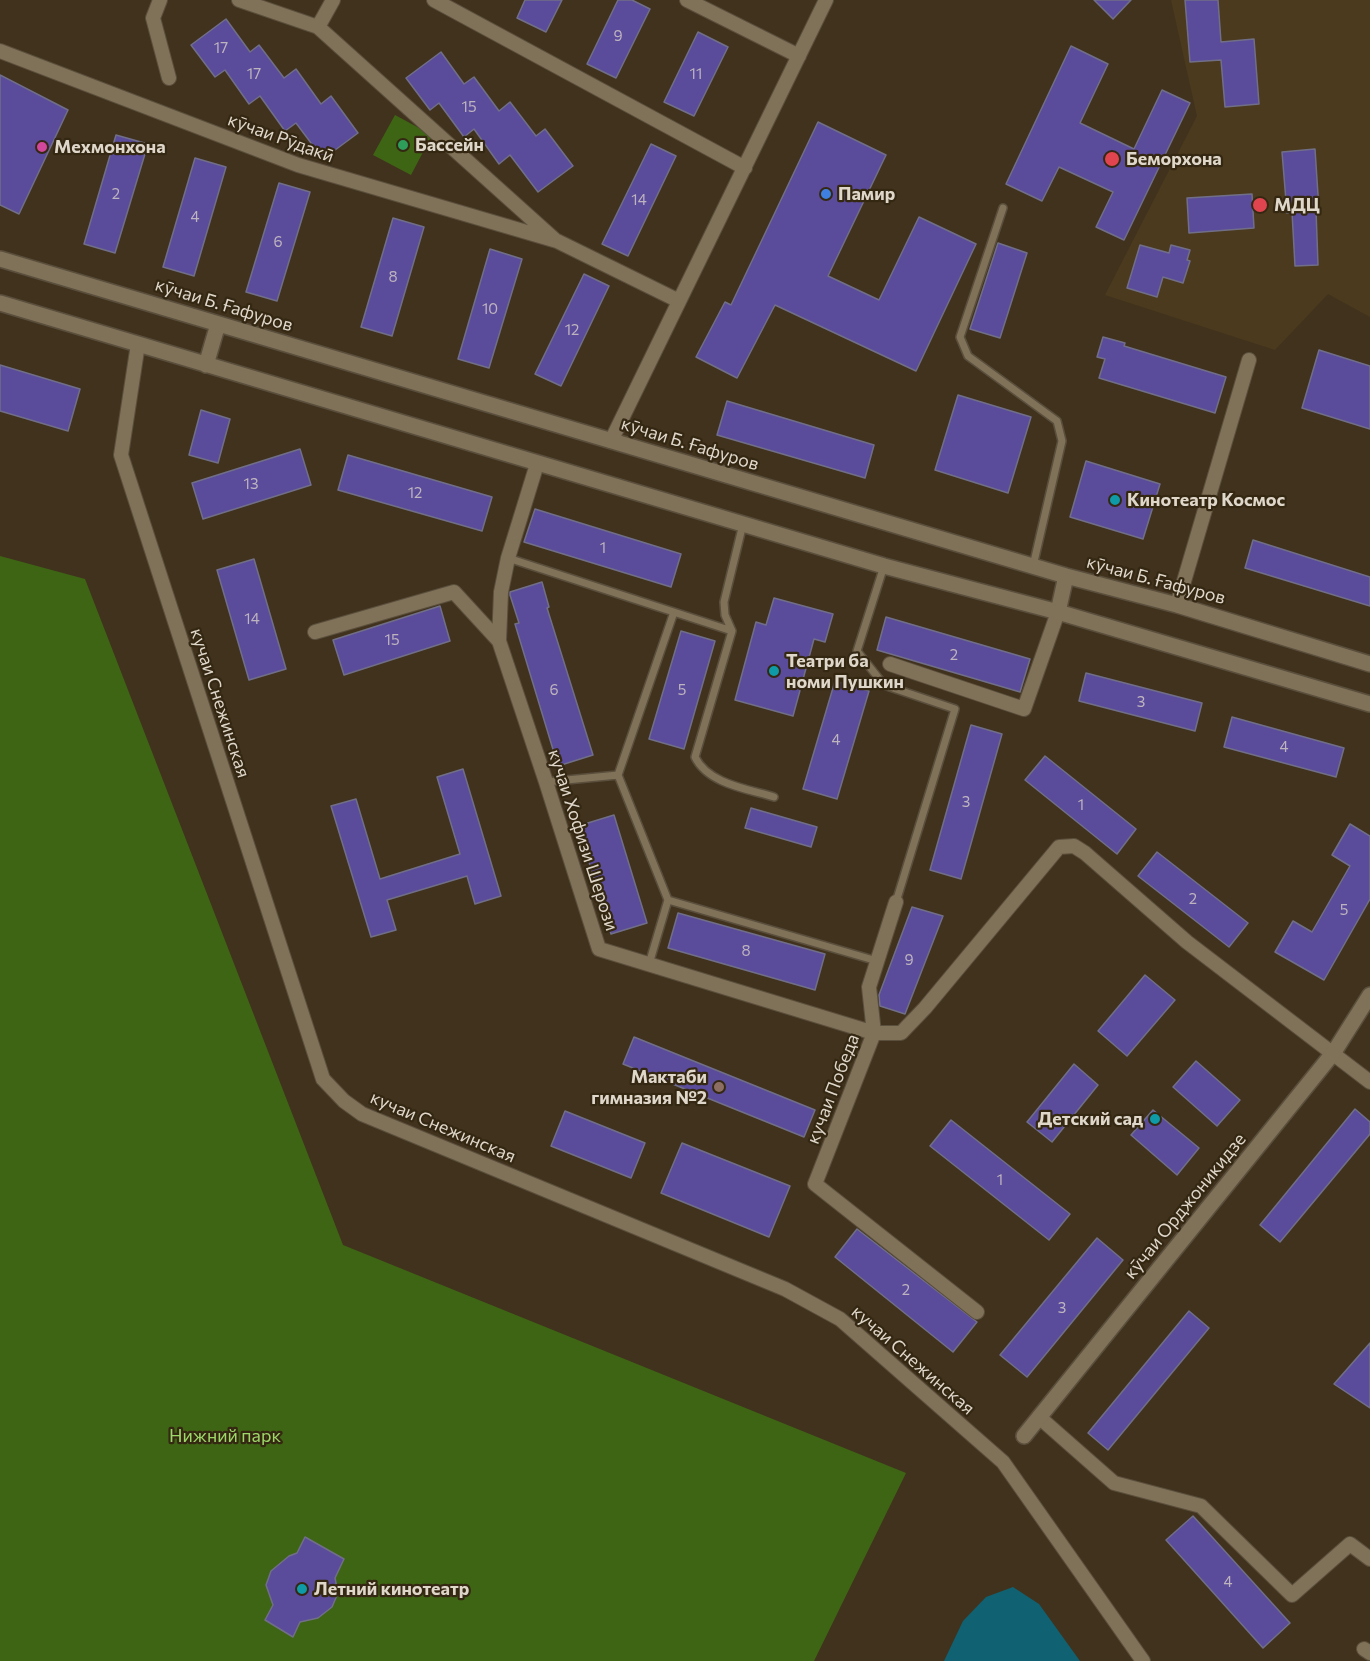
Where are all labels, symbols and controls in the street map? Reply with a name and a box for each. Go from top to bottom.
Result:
house number: 9 [613,27,623,45]
house number: 17 [214,39,228,57]
house number: 17 [247,65,261,83]
house number: 11 [690,65,702,83]
house number: 15 [461,98,477,116]
street label: кӯчаи Рӯдакӣ [225,109,337,167]
place label: Бассейн [415,134,484,156]
place label: Мехмонхона [54,136,166,158]
marker: Бассейн [396,138,410,152]
marker: Мехмонхона [35,140,49,154]
place label: Беморхона [1126,148,1222,170]
marker: Беморхона [1103,150,1121,168]
place label: Памир [838,183,895,205]
house number: 2 [112,185,120,203]
marker: Памир [819,187,833,201]
house number: 14 [631,191,647,209]
place label: МДЦ [1274,194,1320,216]
marker: МДЦ [1251,196,1269,214]
house number: 4 [191,208,199,226]
house number: 6 [273,233,283,251]
house number: 8 [388,268,398,286]
street label: кӯчаи Б. Ғафуров [153,274,295,336]
house number: 10 [482,300,498,318]
house number: 12 [565,321,579,339]
street label: кӯчаи Б. Ғафуров [619,413,761,475]
house number: 13 [244,475,258,493]
house number: 12 [408,484,422,502]
place label: Кинотеатр Космос [1127,489,1285,511]
marker: Кинотеатр Космос [1108,493,1122,507]
house number: 1 [600,539,606,557]
street label: кӯчаи Б. Ғафуров [1084,551,1228,609]
house number: 14 [244,610,260,628]
street label: кучаи Снежинская [186,626,254,780]
house number: 15 [384,631,400,649]
house number: 2 [950,646,958,664]
place label: Театри ба номи Пушкин [786,650,904,692]
marker: Театри ба номи Пушкин [767,664,781,678]
house number: 6 [549,681,559,699]
house number: 5 [678,681,686,699]
house number: 3 [1137,693,1145,711]
house number: 4 [832,731,840,749]
house number: 4 [1280,738,1288,756]
street label: кучаи Хофизи Шерози [543,747,623,933]
house number: 3 [962,793,970,811]
house number: 1 [1078,796,1084,814]
house number: 2 [1189,890,1197,908]
house number: 5 [1340,901,1348,919]
house number: 8 [741,942,751,960]
house number: 9 [904,951,914,969]
street label: кучаи Победа [802,1031,864,1147]
place label: Мактаби гимназия №2 [591,1066,707,1108]
marker: Мактаби гимназия №2 [712,1080,726,1094]
street label: кучаи Снежинская [367,1087,519,1167]
place label: Детский сад [1038,1108,1143,1130]
marker: Детский сад [1148,1112,1162,1126]
street label: кӯчаи Орджоникидзе [1120,1129,1250,1283]
house number: 1 [997,1171,1003,1189]
house number: 2 [902,1281,910,1299]
house number: 3 [1058,1299,1066,1317]
street label: кучаи Снежинская [847,1301,979,1419]
park label: Нижний парк [169,1425,281,1447]
house number: 4 [1224,1573,1232,1591]
place label: Летний кинотеатр [314,1578,469,1600]
marker: Летний кинотеатр [295,1582,309,1596]

